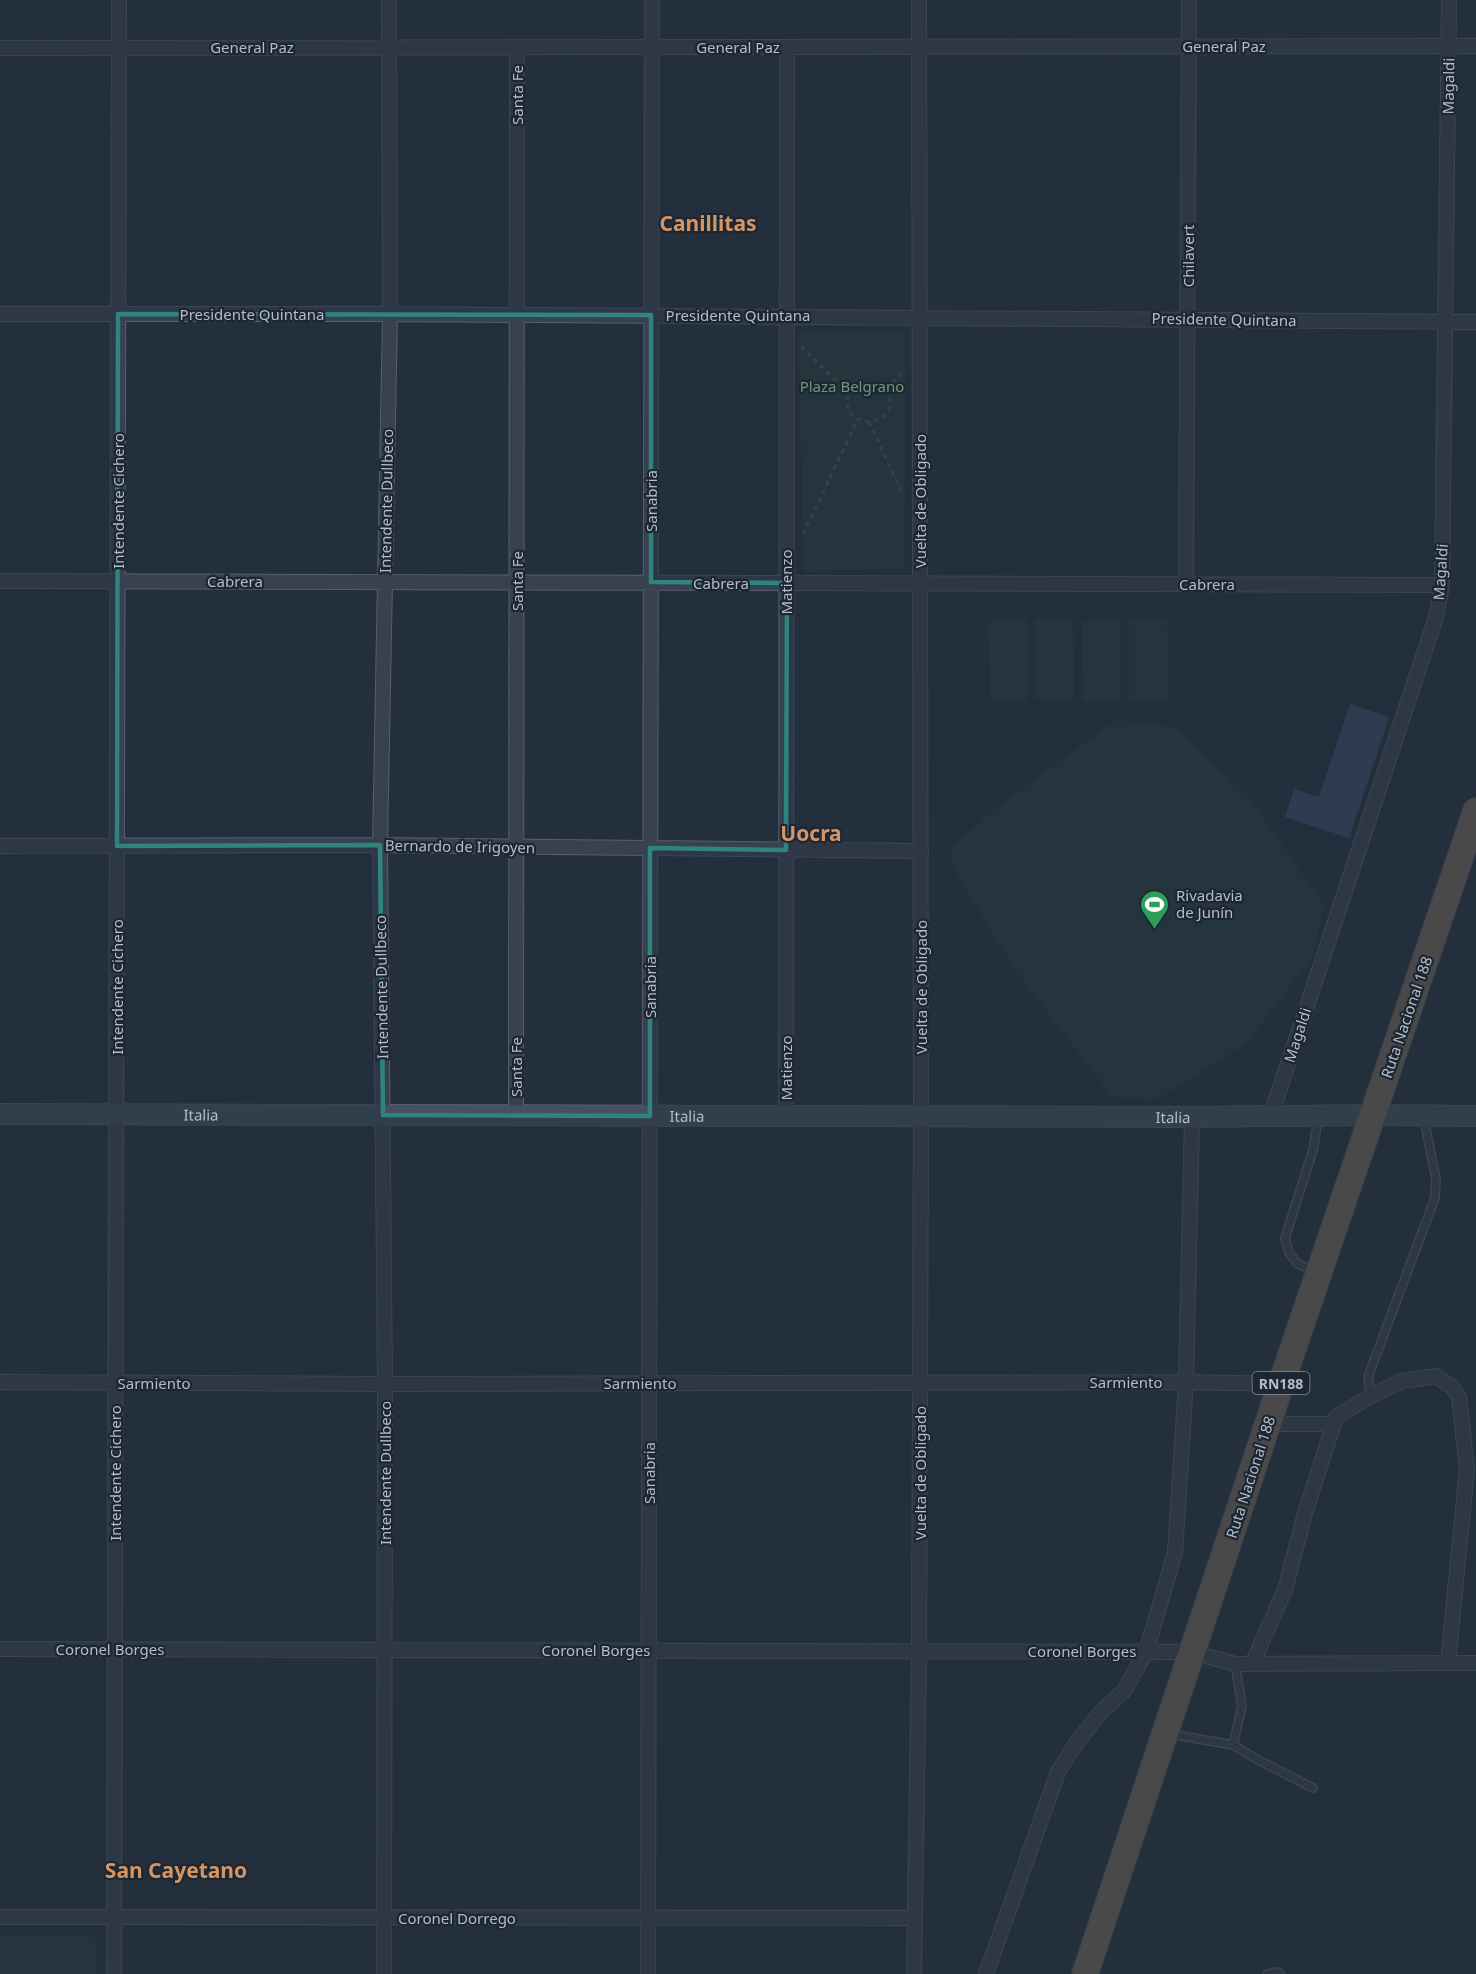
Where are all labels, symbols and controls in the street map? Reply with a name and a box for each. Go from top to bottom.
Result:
street label: General Paz [1182,36,1266,56]
street label: General Paz [210,37,294,57]
street label: General Paz [696,37,780,57]
street label: Magaldi [1438,58,1458,114]
street label: Santa Fe [507,65,527,125]
district label: Canillitas [659,209,757,237]
street label: Chilavert [1178,224,1198,287]
street label: Presidente Quintana [180,304,324,324]
street label: Presidente Quintana [666,305,810,325]
street label: Presidente Quintana [1151,308,1297,330]
park label: Plaza Belgrano [800,376,904,396]
street label: Intendente Dullbeco [375,429,397,573]
street label: Intendente Cichero [108,433,128,569]
street label: Vuelta de Obligado [910,434,930,568]
street label: Sanabria [641,470,661,532]
street label: Magaldi [1428,543,1452,601]
street label: Matienzo [776,549,796,615]
street label: Santa Fe [507,551,527,611]
street label: Cabrera [207,571,263,591]
street label: Cabrera [693,573,749,593]
street label: Cabrera [1179,574,1235,594]
district label: Uocra [780,819,842,847]
street label: Bernardo de Irigoyen [385,835,535,857]
place label: Rivadavia de Junín [1176,885,1243,922]
sports icon: Rivadavia de Junín [1139,888,1171,930]
street label: Intendente Dullbeco [370,915,392,1059]
street label: Intendente Cichero [107,919,127,1055]
street label: Vuelta de Obligado [911,920,931,1054]
street label: Ruta Nacional 188 [1376,953,1436,1081]
street label: Sanabria [640,956,660,1018]
street label: Magaldi [1279,1005,1315,1065]
street label: Matienzo [776,1035,796,1101]
street label: Santa Fe [506,1037,526,1097]
street label: Italia [183,1104,219,1125]
street label: Italia [669,1106,705,1126]
street label: Italia [1155,1107,1191,1127]
street label: Sarmiento [1090,1372,1162,1392]
road number: RN188 [1252,1372,1310,1394]
street label: Sarmiento [118,1373,190,1393]
street label: Sarmiento [604,1373,676,1393]
street label: Intendente Dullbeco [375,1401,395,1545]
street label: Intendente Cichero [105,1405,125,1541]
street label: Vuelta de Obligado [910,1406,930,1540]
street label: Ruta Nacional 188 [1221,1413,1279,1541]
street label: Sanabria [639,1442,659,1504]
street label: Coronel Borges [56,1639,164,1659]
street label: Coronel Borges [542,1640,650,1660]
street label: Coronel Borges [1028,1641,1136,1661]
district label: San Cayetano [105,1856,247,1884]
street label: Coronel Dorrego [398,1908,516,1928]

